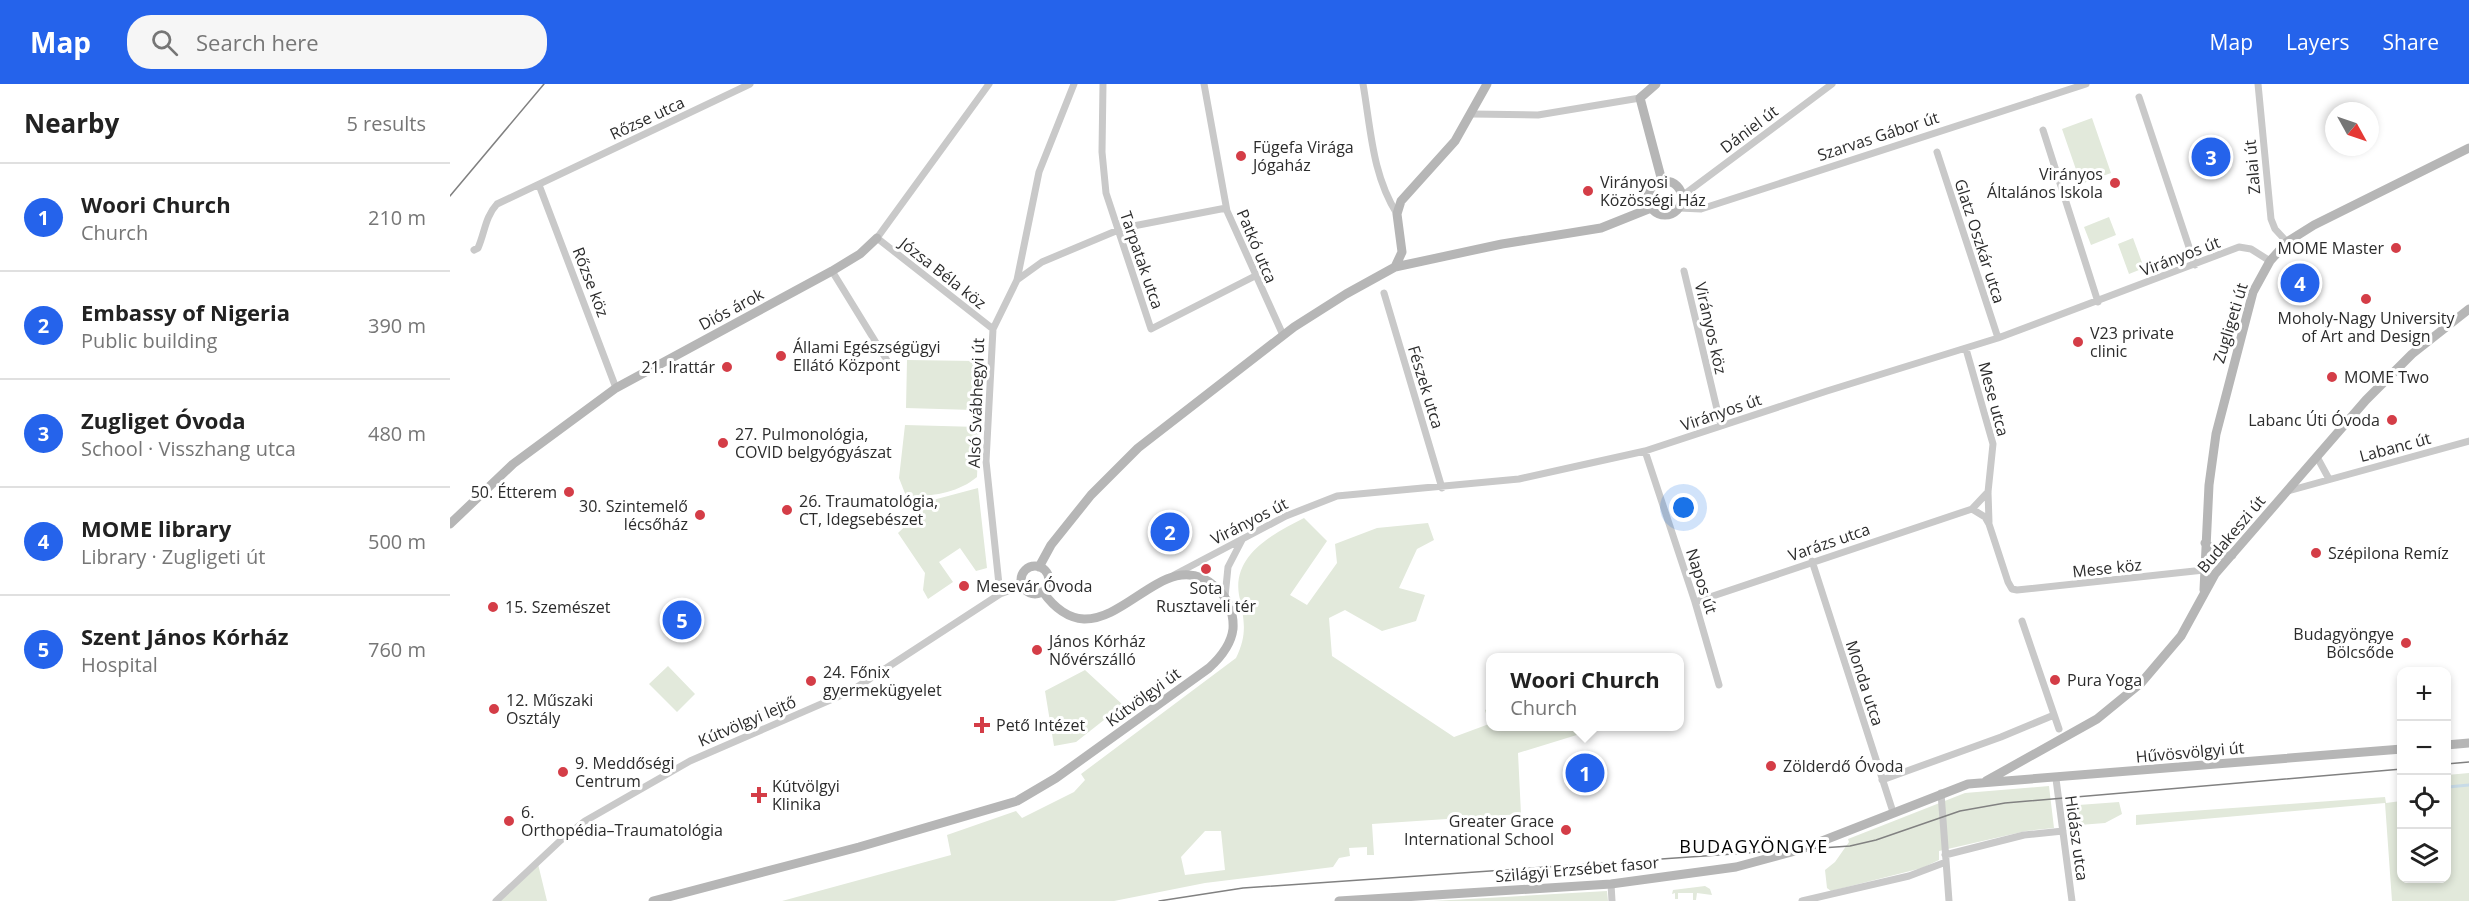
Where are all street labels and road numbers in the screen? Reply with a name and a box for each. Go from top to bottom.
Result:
street label: Rőzse utca [606,91,688,145]
street label: Dániel út [1716,100,1783,158]
street label: Szarvas Gábor út [1814,106,1942,166]
street label: Zalai út [2239,139,2265,195]
street label: Glatz Oszkár utca [1950,176,2010,306]
street label: Patkó utca [1232,206,1282,286]
street label: Tarpatak utca [1115,208,1169,312]
street label: Józsa Béla köz [894,231,991,314]
street label: Virányos út [2137,231,2223,281]
street label: Rőzse köz [568,244,614,320]
street label: Virányos köz [1690,280,1732,376]
street label: Zugligeti út [2207,280,2253,366]
street label: Diós árok [695,282,768,335]
street label: Alsó Svábhegyi út [963,337,989,468]
street label: Fészek utca [1403,343,1449,431]
street label: Mese utca [1974,359,2014,439]
street label: Virányos út [1678,388,1764,436]
street label: Labanc út [2357,427,2433,467]
street label: Budakeszi út [2192,490,2270,577]
street label: Virányos út [1207,492,1292,550]
street label: Varázs utca [1785,518,1873,566]
street label: Napos út [1681,545,1723,617]
street label: Mese köz [2071,553,2143,583]
street label: Monda utca [1841,637,1889,729]
street label: Kútvölgyi út [1101,662,1185,732]
street label: Kútvölgyi lejtő [695,691,799,751]
street label: Hűvösvölgyi út [2135,736,2246,768]
street label: Hidász utca [2060,794,2094,882]
street label: Szilágyi Erzsébet fasor [1494,851,1660,887]

